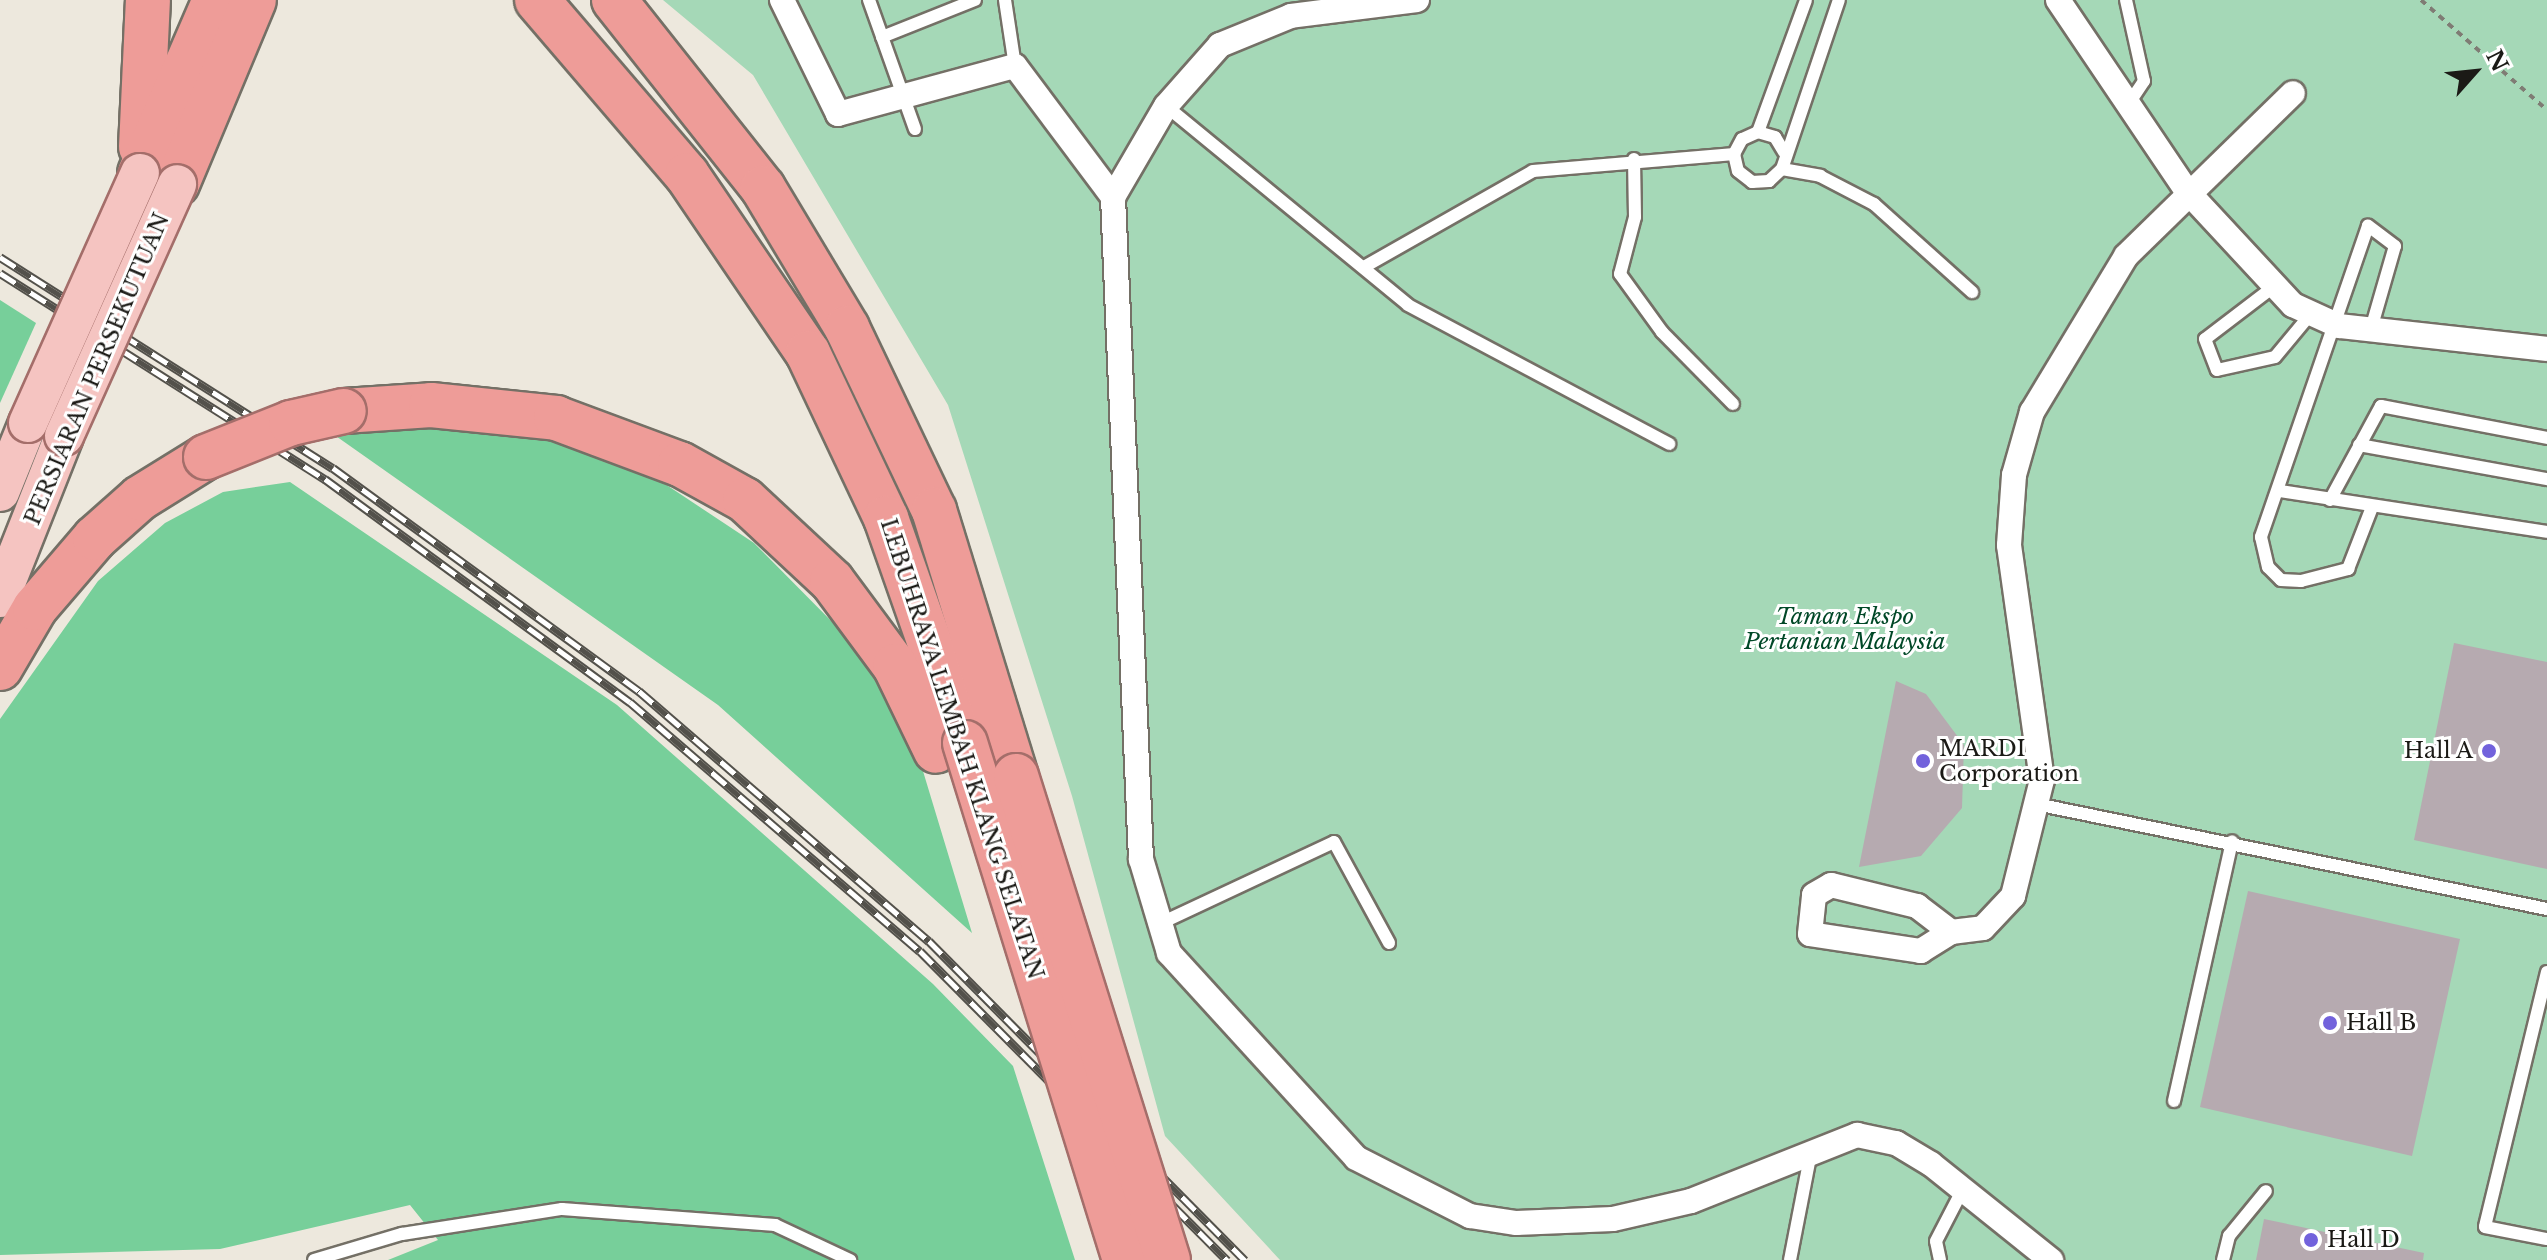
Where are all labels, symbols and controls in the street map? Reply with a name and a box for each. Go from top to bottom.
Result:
north arrow [2435,32,2515,112]
text: N [2480,46,2514,76]
street label: PERSIARAN PERSEKUTUAN [19,209,175,529]
street label: LEBUHRAYA LEMBAH KLANG SELATAN [875,515,1049,983]
park label: Taman Ekspo Pertanian Malaysia [1744,603,1946,654]
place label: MARDI Corporation [1939,735,2079,786]
place label: Hall A [2403,738,2473,764]
marker: Hall A [2480,742,2498,760]
marker: MARDI Corporation [1914,752,1932,770]
place label: Hall B [2346,1010,2416,1036]
marker: Hall B [2321,1014,2339,1032]
place label: Hall D [2327,1227,2400,1253]
marker: Hall D [2302,1231,2320,1249]

